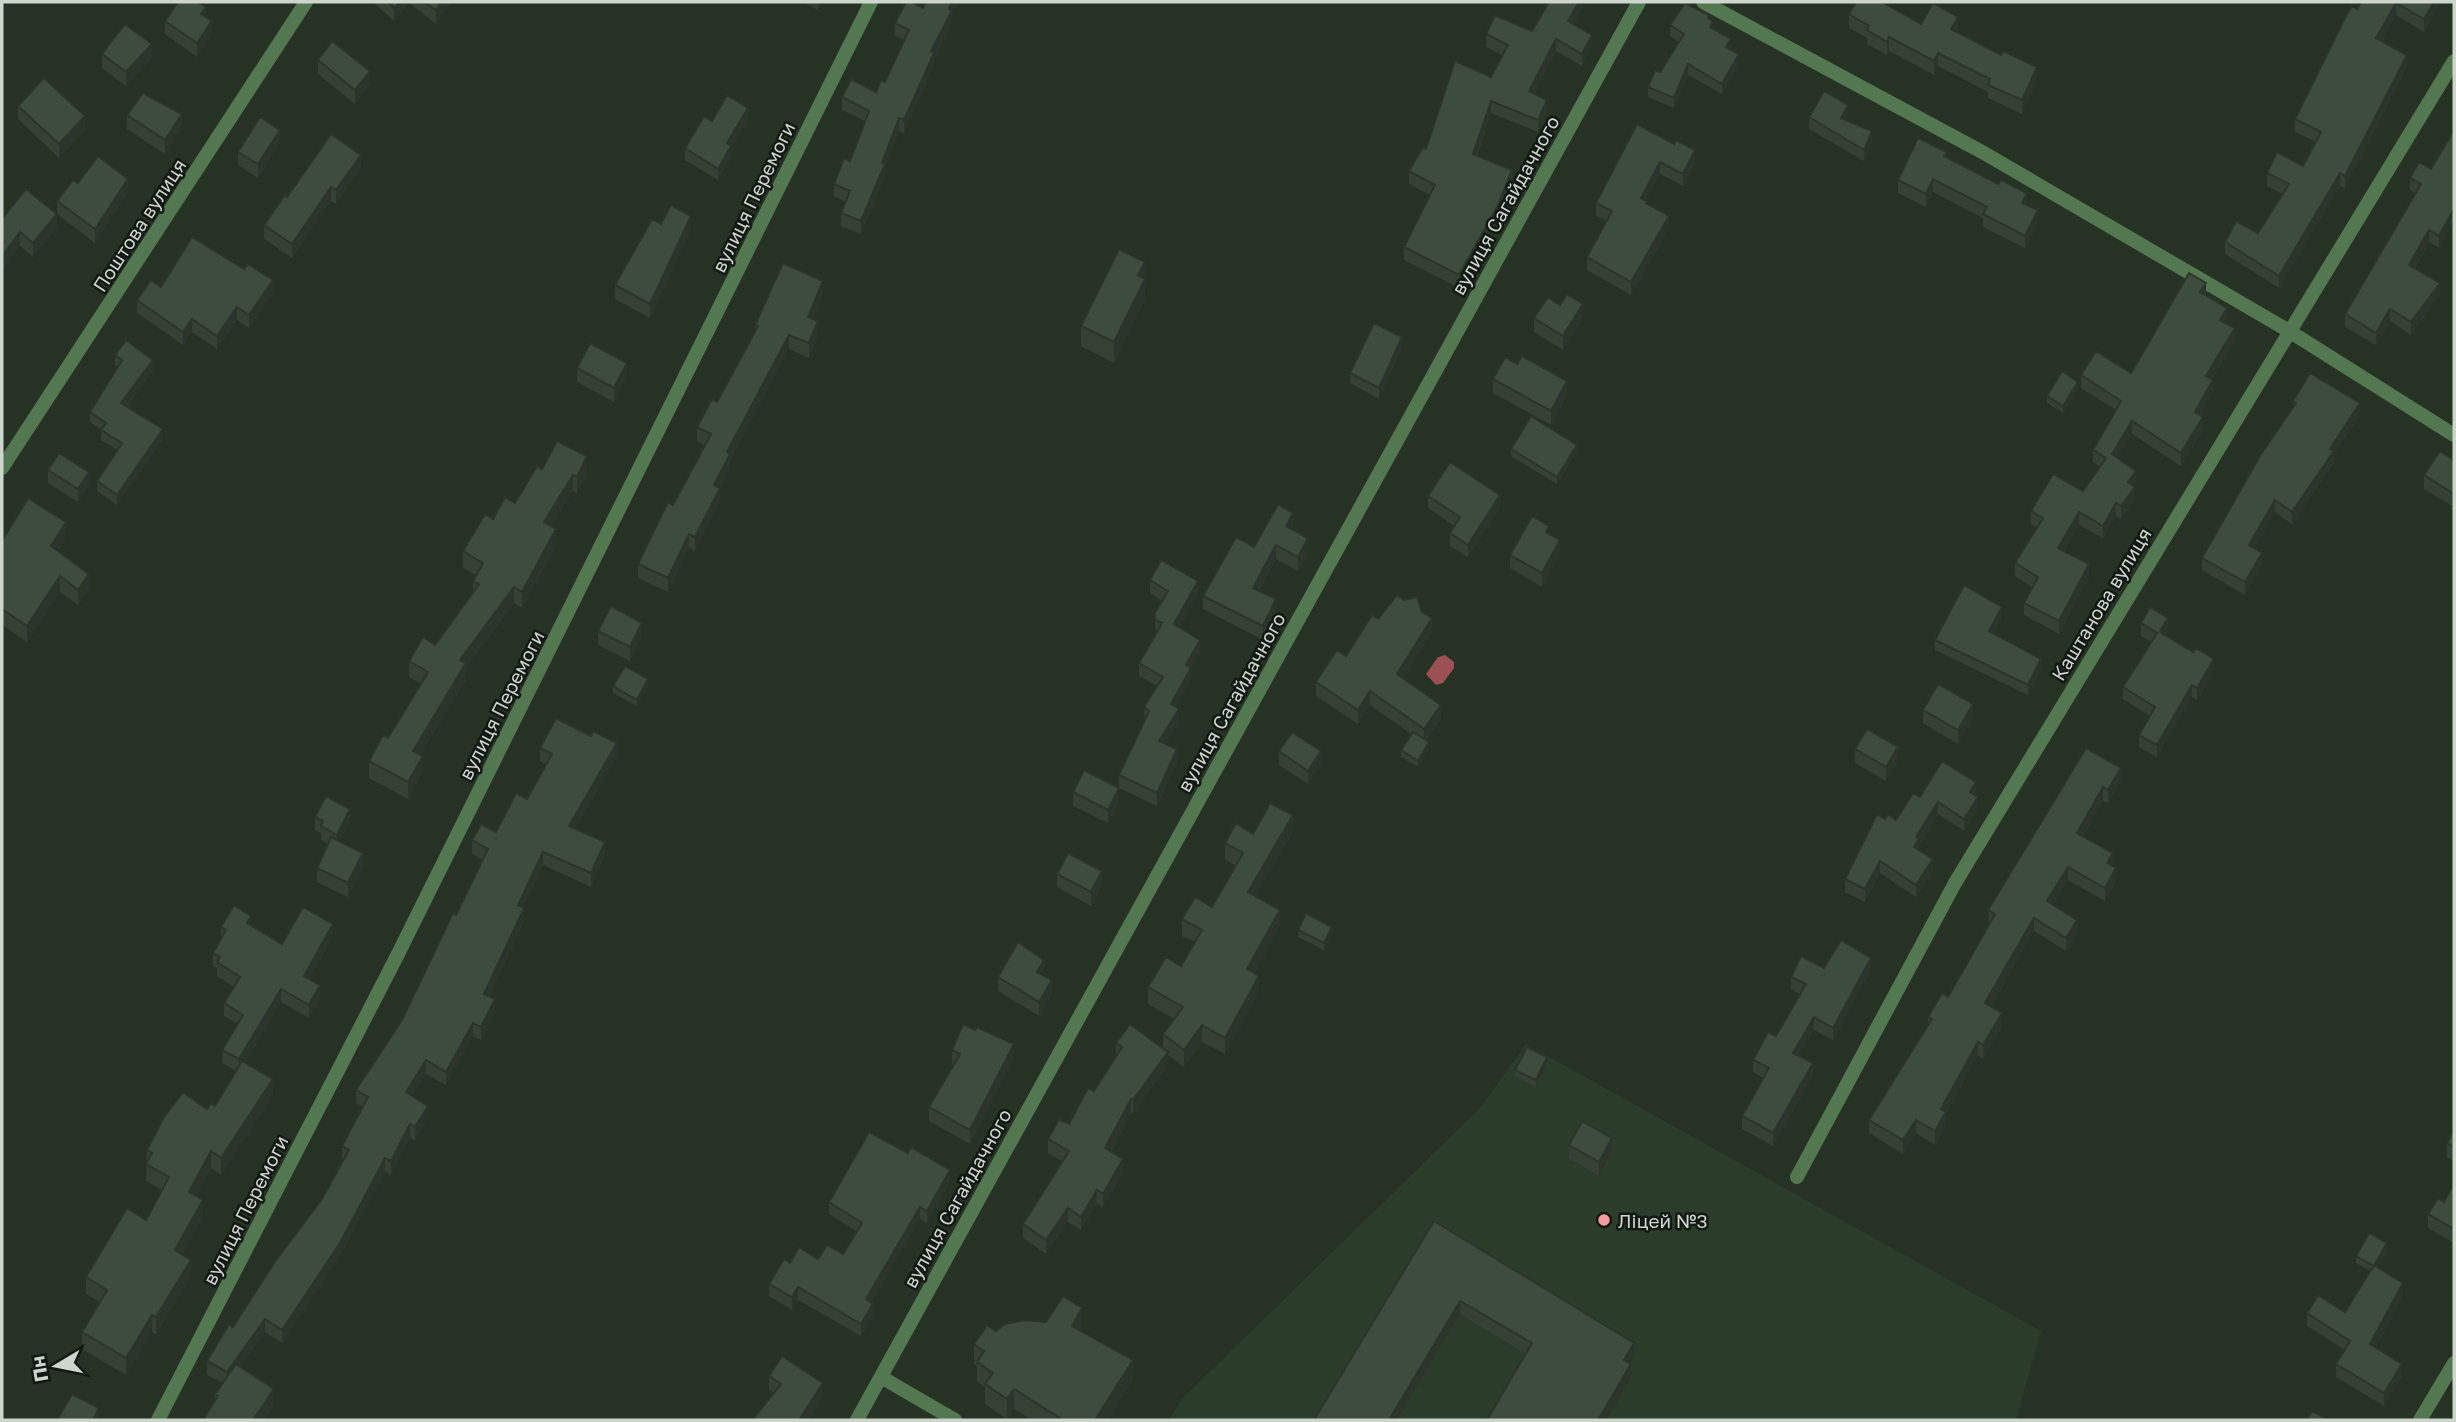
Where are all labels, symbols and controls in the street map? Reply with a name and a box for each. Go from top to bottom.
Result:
street label: вулиця Сагайдачного [1446,111,1564,299]
street label: вулиця Перемоги [707,118,799,276]
street label: Поштова вулиця [87,154,191,296]
street label: Каштанова вулиця [2046,523,2156,685]
street label: вулиця Сагайдачного [1172,608,1290,796]
street label: вулиця Перемоги [453,627,549,783]
street label: вулиця Сагайдачного [898,1104,1016,1292]
street label: вулиця Перемоги [197,1132,293,1288]
place label: Ліцей №3 [1618,1209,1708,1232]
marker: Ліцей №3 [1596,1212,1612,1228]
north arrow [21,1331,91,1401]
text: Пн [25,1354,52,1384]

